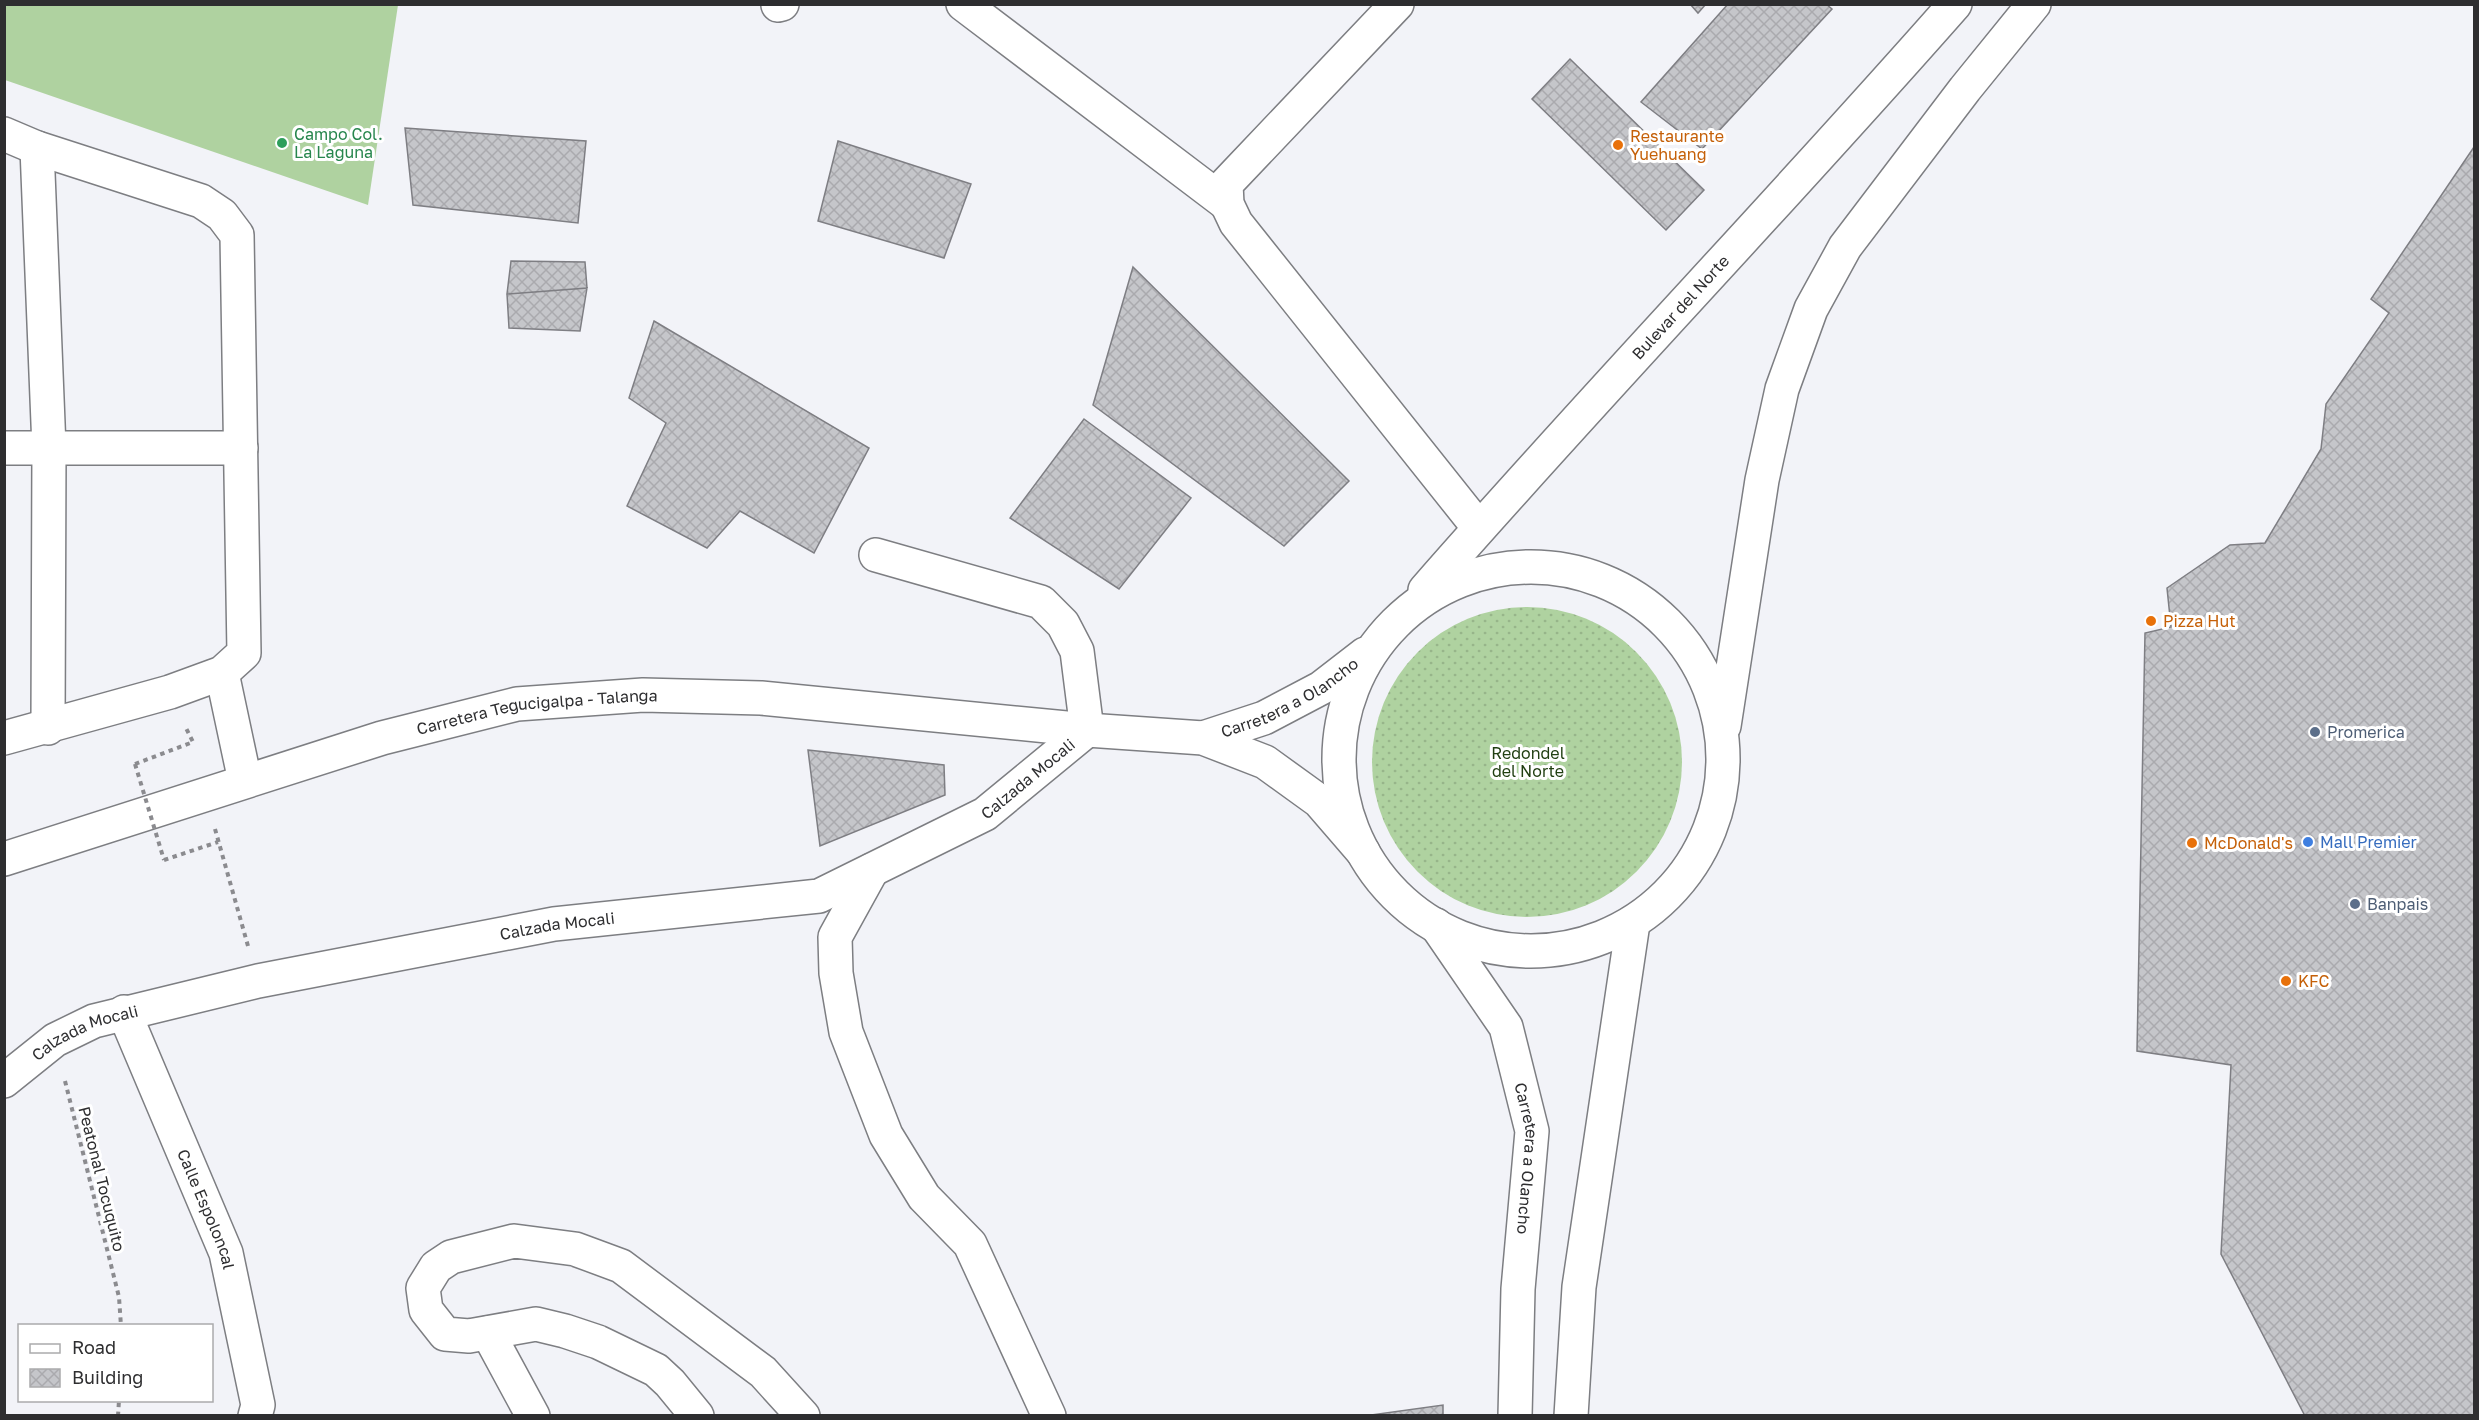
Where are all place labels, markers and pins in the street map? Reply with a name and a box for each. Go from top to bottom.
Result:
place label: Campo Col. La Laguna [294,124,383,162]
place label: Restaurante Yuehuang [1630,126,1724,164]
marker: Campo Col. La Laguna [275,136,289,150]
marker: Restaurante Yuehuang [1611,138,1625,152]
place label: Pizza Hut [2163,611,2236,631]
marker: Pizza Hut [2144,614,2158,628]
place label: Promerica [2327,722,2405,742]
marker: Promerica [2308,725,2322,739]
place label: Mall Premier [2320,832,2417,852]
place label: McDonald's [2204,833,2293,853]
marker: Mall Premier [2301,835,2315,849]
marker: McDonald's [2185,836,2199,850]
place label: Banpais [2367,894,2428,914]
marker: Banpais [2348,897,2362,911]
place label: KFC [2298,971,2329,991]
marker: KFC [2279,974,2293,988]

